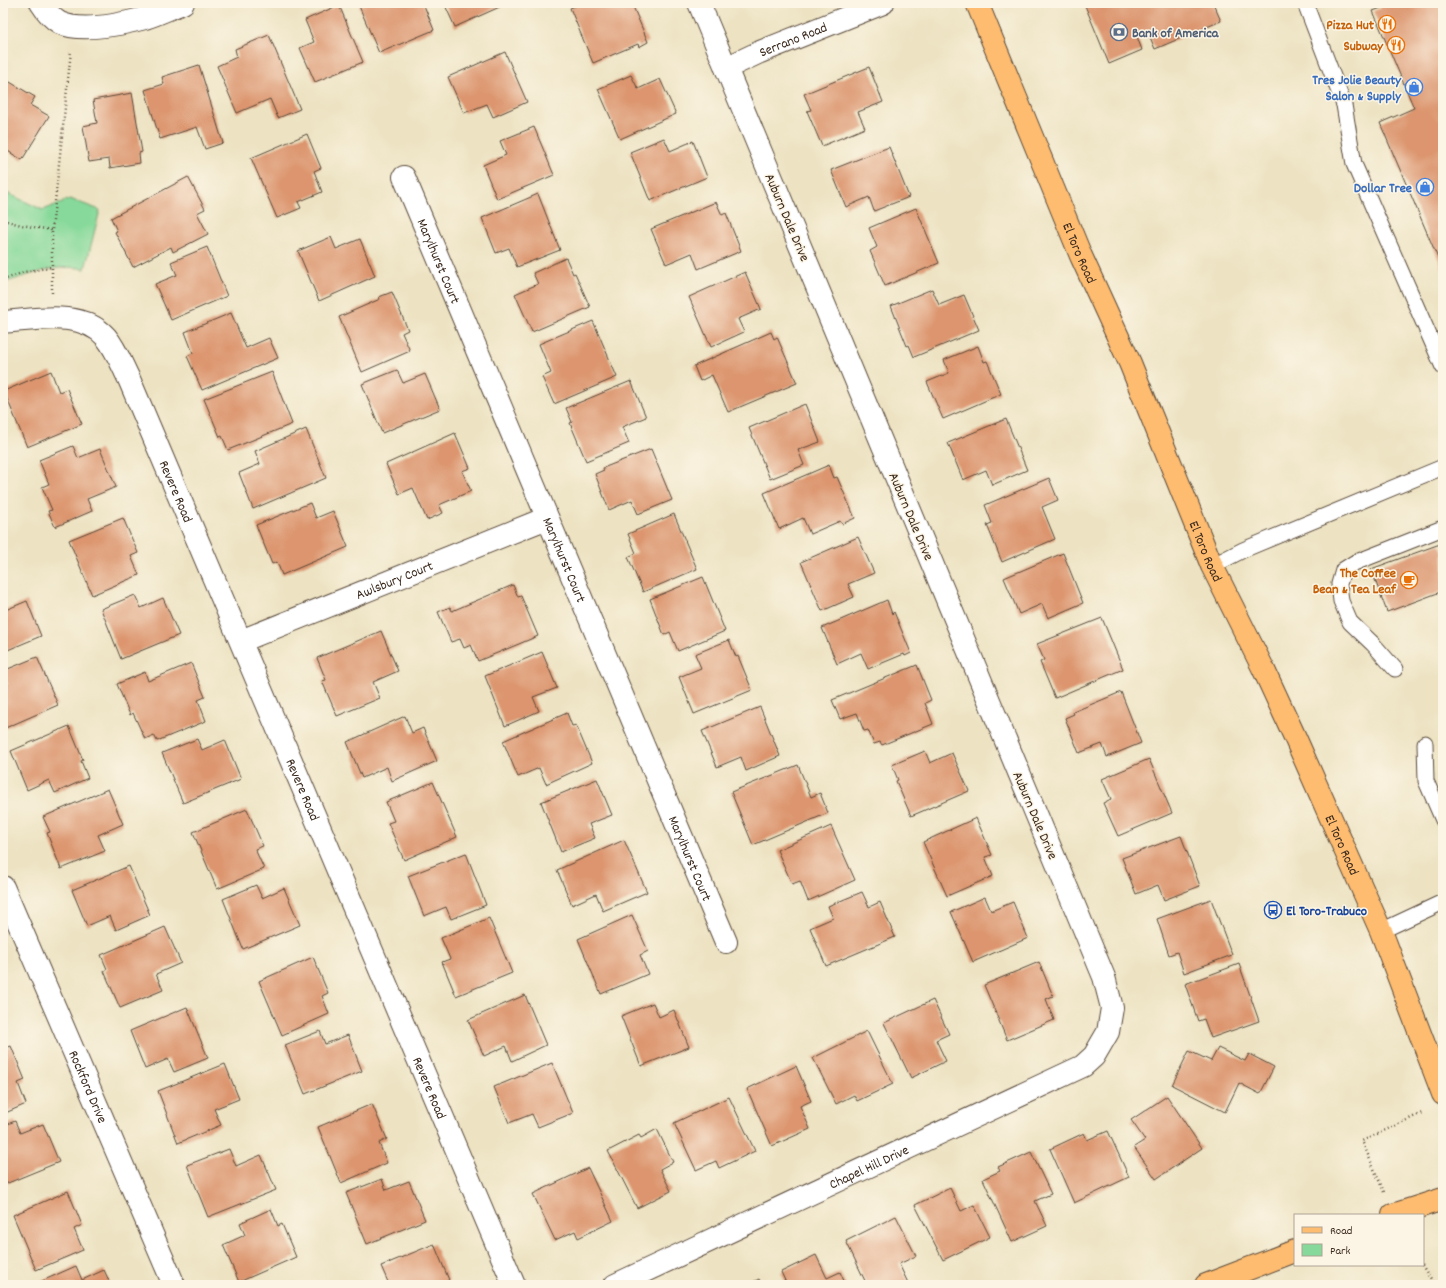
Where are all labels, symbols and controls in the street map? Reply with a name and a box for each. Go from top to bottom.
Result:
restaurant icon: Pizza Hut [1377,14,1397,34]
place label: Pizza Hut [1326,16,1375,36]
street label: Serrano Road [757,18,831,63]
bank icon: Bank of America [1109,22,1129,42]
place label: Bank of America [1132,24,1220,44]
restaurant icon: Subway [1386,35,1406,55]
place label: Subway [1343,37,1384,57]
place label: Tres Jolie Beauty Salon & Supply [1312,71,1402,107]
shop icon: Tres Jolie Beauty Salon & Supply [1404,77,1424,97]
street label: Auburn Dale Drive [759,171,814,265]
shop icon: Dollar Tree [1415,177,1435,197]
place label: Dollar Tree [1354,179,1412,199]
street label: Marylhurst Court [411,216,464,307]
street label: El Toro Road [1056,220,1100,287]
street label: Revere Road [153,458,197,526]
street label: Auburn Dale Drive [883,470,938,564]
street label: Marylhurst Court [536,515,590,606]
street label: El Toro Road [1183,518,1226,586]
street label: Awlsbury Court [353,557,436,606]
place label: The Coffee Bean & Tea Leaf [1313,564,1397,600]
cafe icon: The Coffee Bean & Tea Leaf [1399,570,1419,590]
street label: Revere Road [279,756,324,824]
street label: Auburn Dale Drive [1007,769,1062,863]
street label: El Toro Road [1319,812,1363,879]
street label: Marylhurst Court [662,813,716,905]
bus stop icon: El Toro-Trabuco [1263,900,1283,920]
place label: El Toro-Trabuco [1286,902,1367,922]
street label: Rockford Drive [62,1048,111,1127]
street label: Revere Road [406,1054,450,1123]
street label: Chapel Hill Drive [826,1141,913,1195]
legend [1294,1214,1424,1266]
text: Road [1330,1223,1352,1240]
text: Park [1330,1243,1351,1260]

